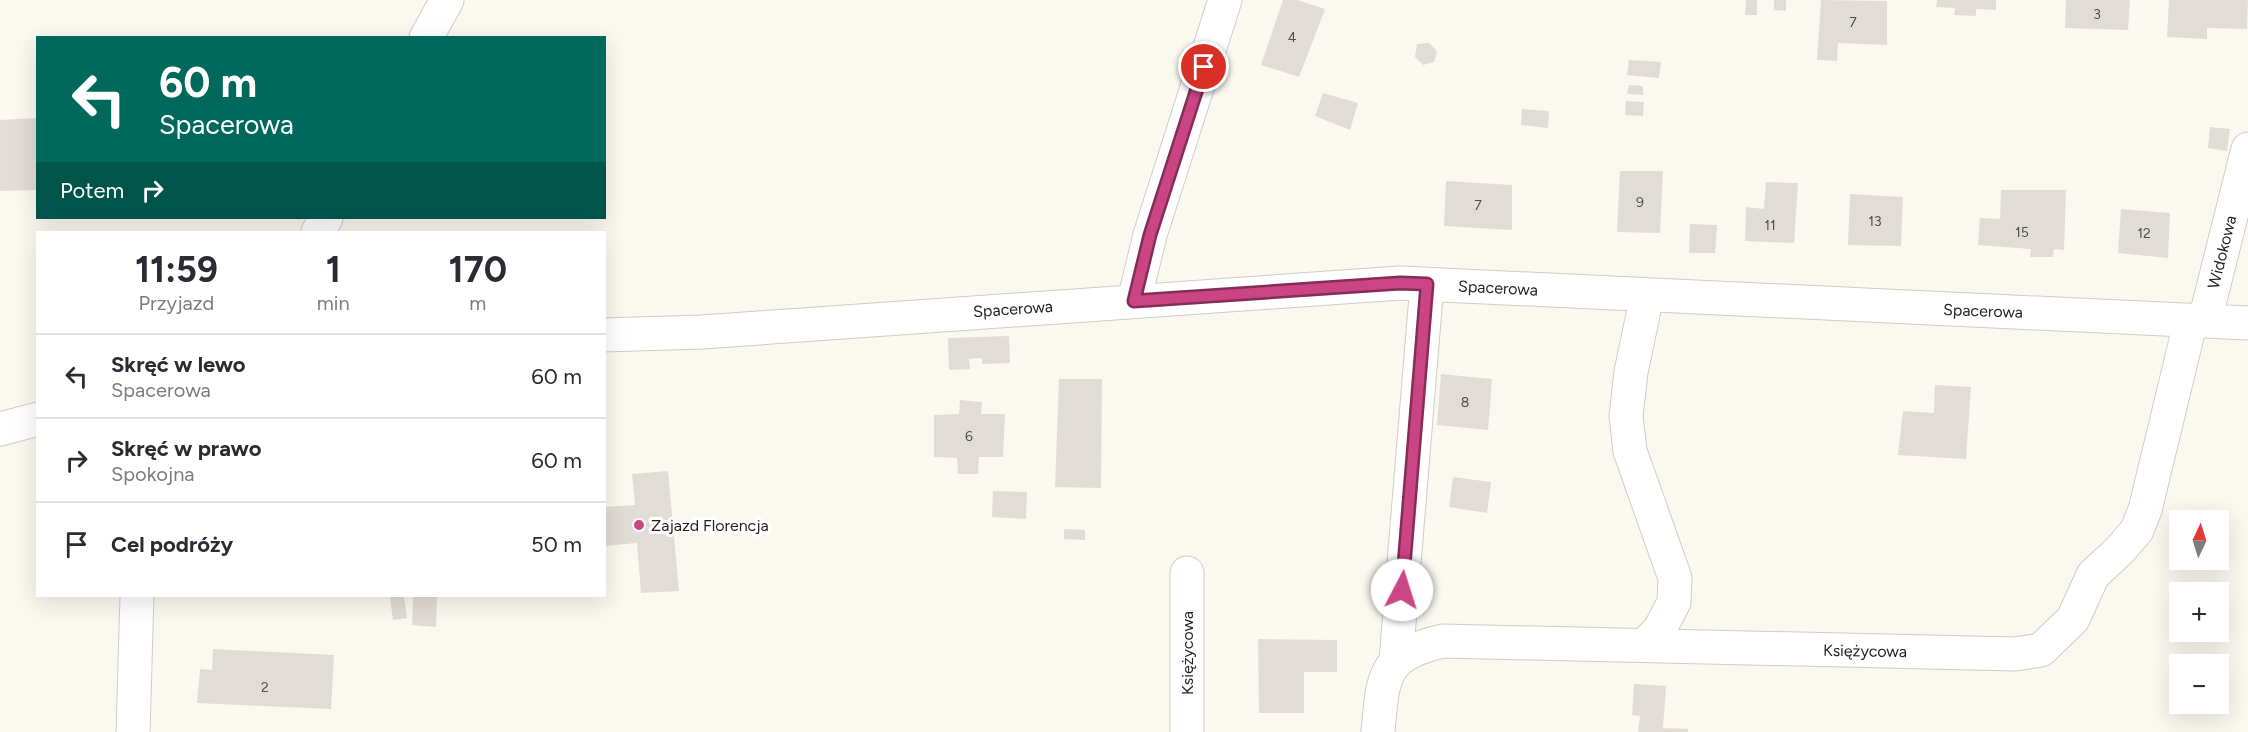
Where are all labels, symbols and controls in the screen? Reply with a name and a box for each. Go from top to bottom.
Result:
house number: 3 [2093,6,2101,23]
house number: 7 [1849,14,1857,31]
house number: 4 [1288,29,1297,46]
pin [1178,41,1229,92]
icon: arrive [1187,50,1220,83]
text: 60 m [159,57,257,108]
icon: left [60,60,138,138]
text: Spacerowa [159,108,294,141]
icon: right [136,174,169,207]
text: Potem [60,177,124,204]
house number: 9 [1636,194,1644,211]
house number: 7 [1474,197,1482,214]
house number: 13 [1868,213,1882,230]
street label: Widokowa [2204,213,2240,291]
house number: 11 [1764,217,1776,234]
house number: 15 [2015,224,2029,241]
house number: 12 [2137,225,2151,242]
text: 11:59 [135,248,218,291]
text: 1 [326,248,341,291]
text: 170 [449,248,507,291]
street label: Spacerowa [1458,276,1538,300]
text: Przyjazd [139,291,214,315]
text: min [317,291,350,315]
text: m [469,291,486,315]
street label: Spacerowa [973,297,1053,321]
street label: Spacerowa [1943,300,2023,322]
text: Skręć w lewo [111,351,246,378]
icon: left [60,360,93,393]
text: 60 m [531,363,582,390]
text: Spacerowa [111,378,211,402]
house number: 8 [1461,394,1469,411]
house number: 6 [965,428,973,445]
text: Skręć w prawo [111,435,261,462]
icon: right [60,444,93,477]
text: 60 m [531,447,582,474]
text: Spokojna [111,462,195,486]
north arrow [2169,510,2229,570]
map controls [2169,510,2229,714]
place label: Zajazd Florencja [651,516,769,535]
marker: Zajazd Florencja [632,518,646,532]
icon: arrive [60,528,93,561]
text: Cel podróży [111,531,233,558]
text: 50 m [531,531,582,558]
position arrow [1370,558,1434,622]
button: + [2169,582,2229,642]
street label: Księżycowa [1178,611,1197,695]
street label: Księżycowa [1823,641,1907,661]
button: − [2169,654,2229,714]
house number: 2 [261,679,269,696]

